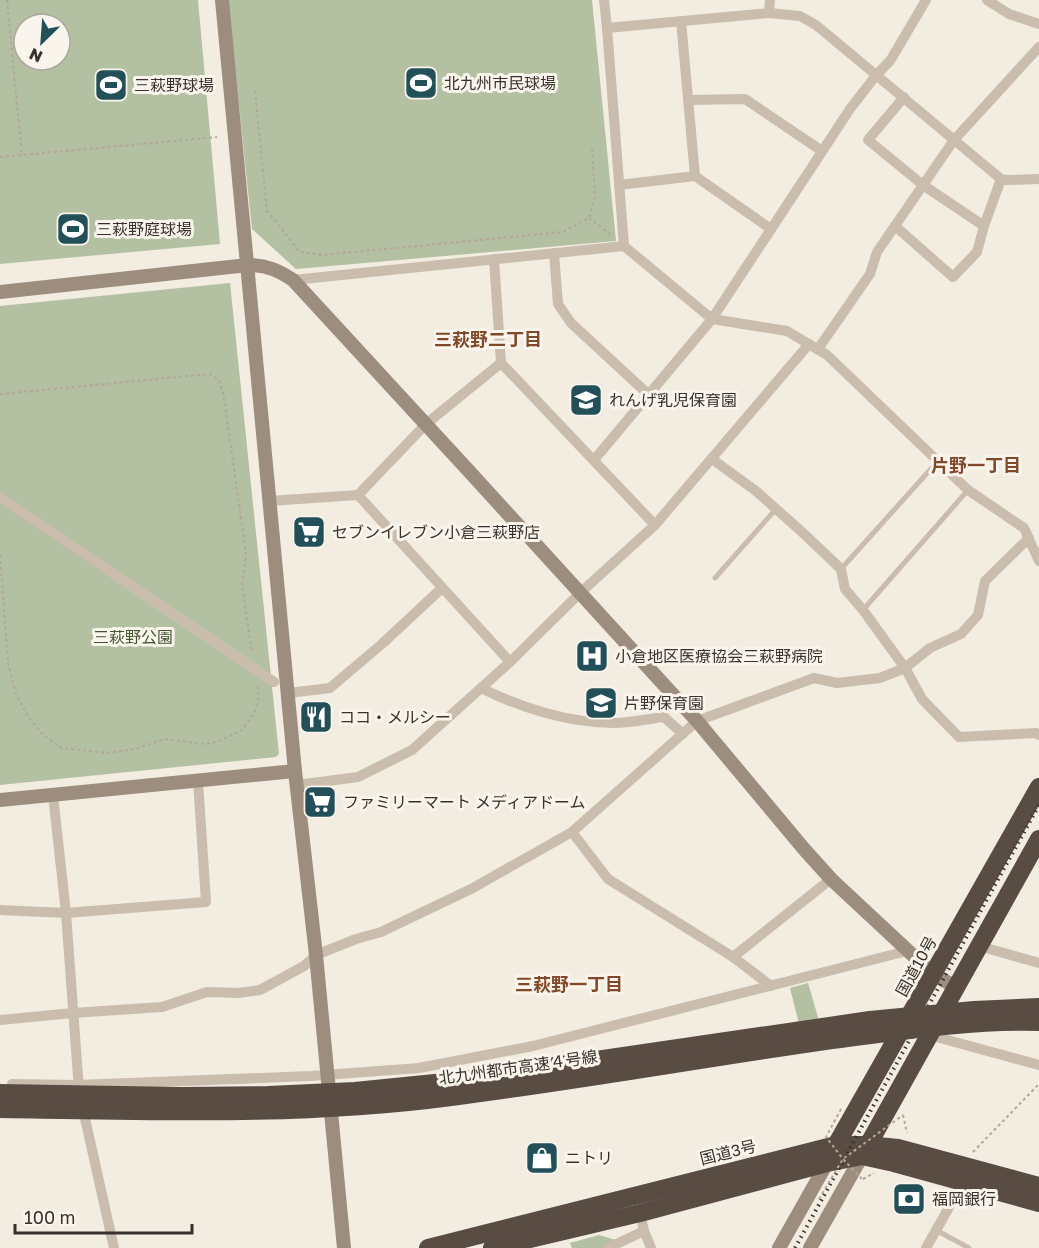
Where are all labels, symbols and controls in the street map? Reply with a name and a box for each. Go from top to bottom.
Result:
north arrow [12,12,72,72]
text: N [26,44,45,67]
sports icon: 北九州市民球場 [403,65,439,101]
sports icon: 三萩野球場 [93,67,129,103]
place label: 北九州市民球場 [444,73,556,93]
place label: 三萩野球場 [134,75,214,95]
sports icon: 三萩野庭球場 [55,211,91,247]
place label: 三萩野庭球場 [96,219,192,239]
district label: 三萩野二丁目 [434,328,542,350]
school or university icon: れんげ乳児保育園 [568,382,604,418]
place label: れんげ乳児保育園 [609,390,737,410]
district label: 片野一丁目 [931,454,1021,476]
supermarket icon: セブンイレブン小倉三萩野店 [291,514,327,550]
place label: セブンイレブン小倉三萩野店 [332,522,540,542]
park label: 三萩野公園 [93,627,173,647]
hospital icon: 小倉地区医療協会三萩野病院 [574,638,610,674]
place label: 小倉地区医療協会三萩野病院 [615,646,823,666]
school or university icon: 片野保育園 [583,685,619,721]
place label: 片野保育園 [624,693,704,713]
restaurant icon: ココ・メルシー [298,699,334,735]
place label: ココ・メルシー [339,707,451,727]
supermarket icon: ファミリーマート メディアドーム [302,784,338,820]
place label: ファミリーマート メディアドーム [343,792,585,812]
street label: 国道10号 [891,932,941,1000]
district label: 三萩野一丁目 [515,973,623,995]
street label: 北九州都市高速４号線 [437,1046,599,1088]
street label: 国道3号 [698,1135,758,1169]
shop icon: ニトリ [524,1140,560,1176]
place label: ニトリ [565,1148,613,1168]
bank icon: 福岡銀行 [891,1181,927,1217]
place label: 福岡銀行 [932,1189,996,1209]
scale bar [15,1197,192,1235]
text: 100 m [24,1206,75,1228]

